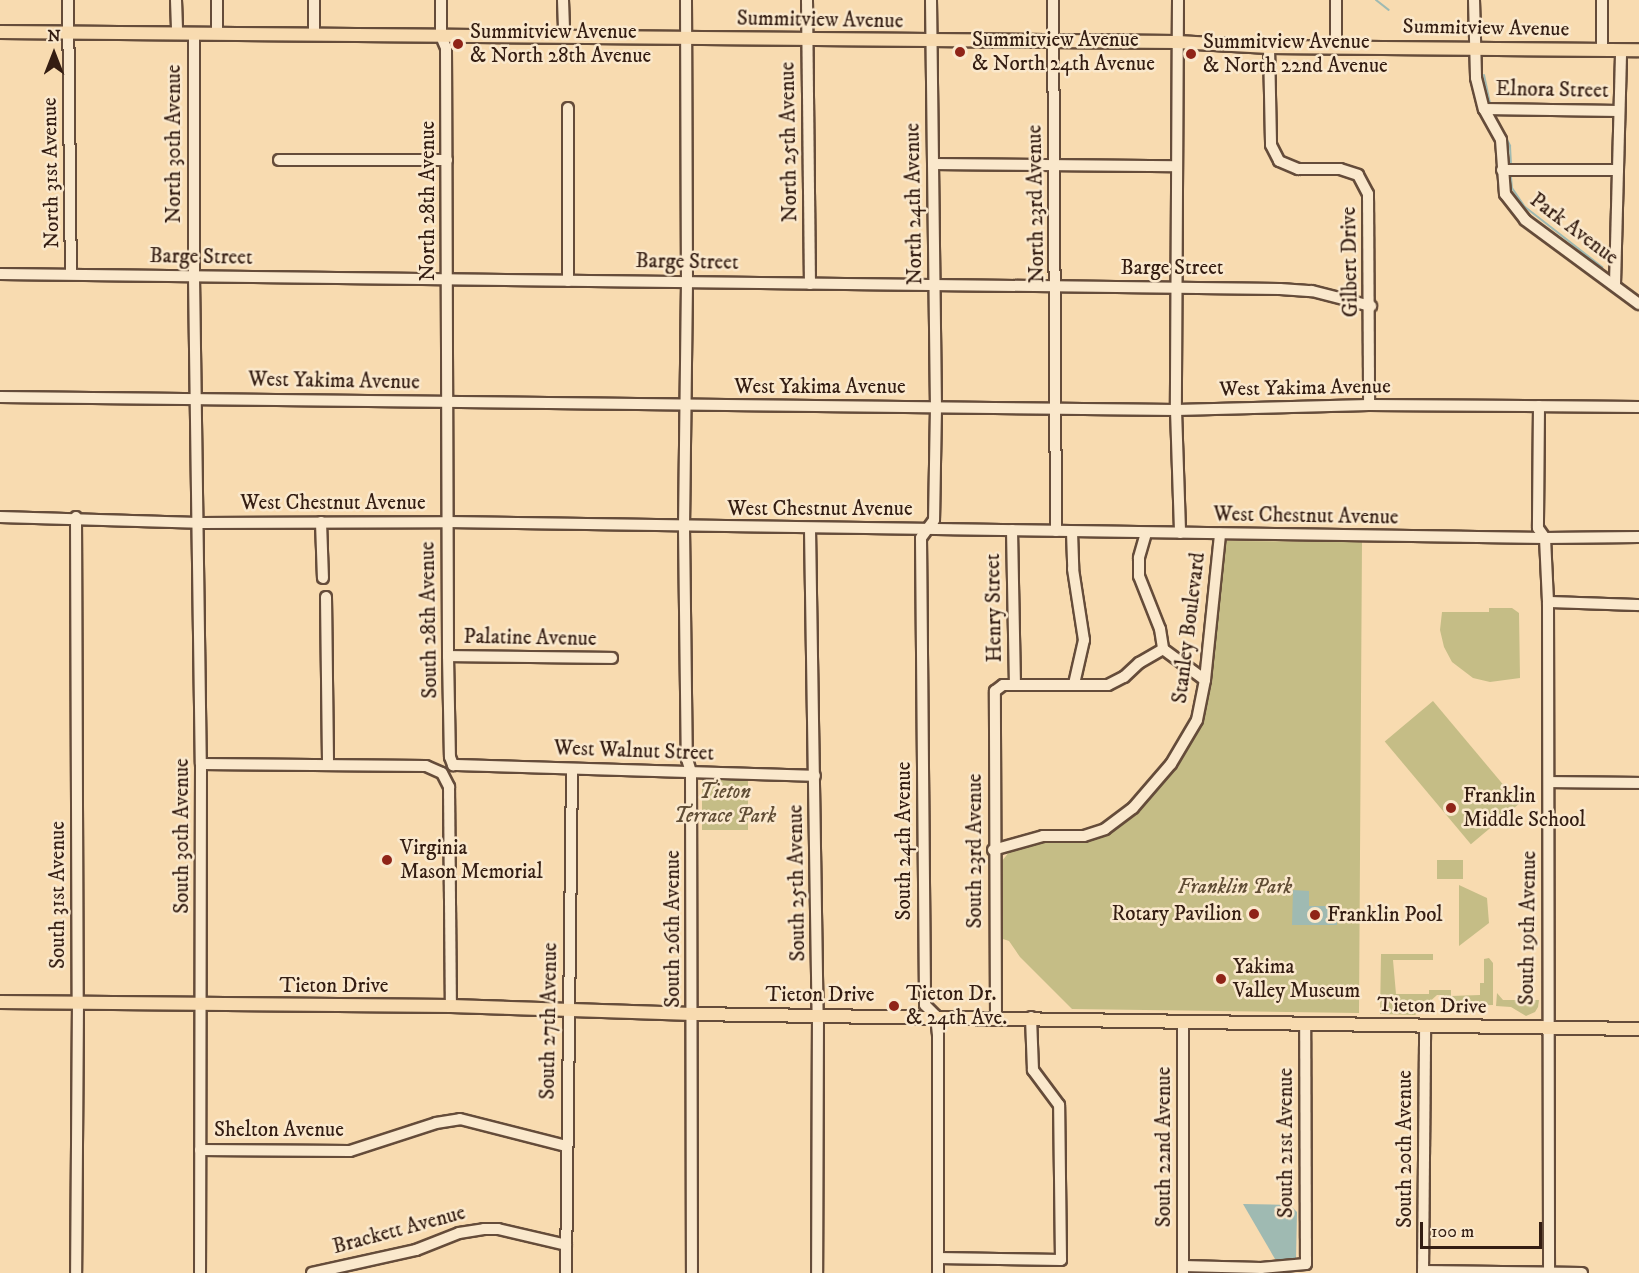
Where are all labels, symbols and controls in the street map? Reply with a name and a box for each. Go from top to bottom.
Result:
street label: Summitview Avenue [737,6,903,34]
street label: Summitview Avenue [1403,14,1569,42]
place label: Summitview Avenue & North 28th Avenue [470,19,651,69]
north arrow [24,24,84,84]
text: N [47,26,61,46]
place label: Summitview Avenue & North 24th Avenue [972,27,1155,77]
place label: Summitview Avenue & North 22nd Avenue [1203,29,1388,79]
marker: Summitview Avenue & North 28th Avenue [451,37,465,51]
marker: Summitview Avenue & North 24th Avenue [953,45,967,59]
marker: Summitview Avenue & North 22nd Avenue [1184,47,1198,61]
street label: North 25th Avenue [775,62,803,222]
street label: North 30th Avenue [161,65,187,223]
street label: Elnora Street [1495,76,1609,104]
street label: North 31st Avenue [37,97,65,249]
street label: North 28th Avenue [415,121,441,281]
street label: North 24th Avenue [900,123,928,285]
street label: North 23rd Avenue [1022,125,1050,283]
street label: Park Avenue [1525,188,1623,270]
street label: Gilbert Drive [1336,206,1364,318]
street label: Barge Street [149,244,253,270]
street label: Barge Street [635,249,739,275]
street label: Barge Street [1120,255,1224,281]
street label: West Yakima Avenue [248,367,420,395]
street label: West Yakima Avenue [734,374,906,400]
street label: West Yakima Avenue [1219,374,1391,402]
street label: West Chestnut Avenue [240,490,426,516]
street label: West Chestnut Avenue [727,496,913,522]
street label: West Chestnut Avenue [1213,502,1399,530]
street label: South 28th Avenue [415,541,443,699]
street label: Stanley Boulevard [1167,551,1211,705]
street label: Henry Street [980,553,1008,663]
street label: Palatine Avenue [463,624,597,652]
street label: West Walnut Street [553,736,715,766]
street label: South 30th Avenue [169,758,195,914]
street label: South 24th Avenue [891,762,917,920]
street label: South 23rd Avenue [962,773,988,929]
park label: Tieton Terrace Park [674,779,776,829]
place label: Franklin Middle School [1463,783,1586,833]
marker: Franklin Middle School [1444,801,1458,815]
street label: South 25th Avenue [783,804,811,962]
street label: South 31st Avenue [45,821,71,969]
place label: Virginia Mason Memorial [400,835,543,885]
street label: South 26th Avenue [660,850,686,1008]
marker: Virginia Mason Memorial [378,851,396,869]
street label: South 19th Avenue [1514,851,1542,1005]
park label: Franklin Park [1178,874,1292,900]
place label: Rotary Pavilion [1111,901,1242,927]
place label: Franklin Pool [1327,902,1443,928]
marker: Rotary Pavilion [1247,907,1261,921]
marker: Franklin Pool [1308,908,1322,922]
street label: South 27th Avenue [535,942,563,1100]
place label: Yakima Valley Museum [1233,954,1360,1004]
marker: Yakima Valley Museum [1214,972,1228,986]
street label: Tieton Drive [279,973,389,999]
place label: Tieton Dr. & 24th Ave. [906,981,1007,1031]
street label: Tieton Drive [765,982,875,1008]
street label: Tieton Drive [1377,992,1487,1020]
marker: Tieton Dr. & 24th Ave. [887,999,901,1013]
street label: South 22nd Avenue [1151,1067,1177,1227]
street label: South 21st Avenue [1273,1068,1299,1218]
street label: South 20th Avenue [1392,1070,1418,1228]
street label: Shelton Avenue [214,1117,344,1143]
street label: Brackett Avenue [330,1200,468,1260]
scale bar [1423,1210,1544,1248]
text: 100 m [1431,1221,1474,1243]

